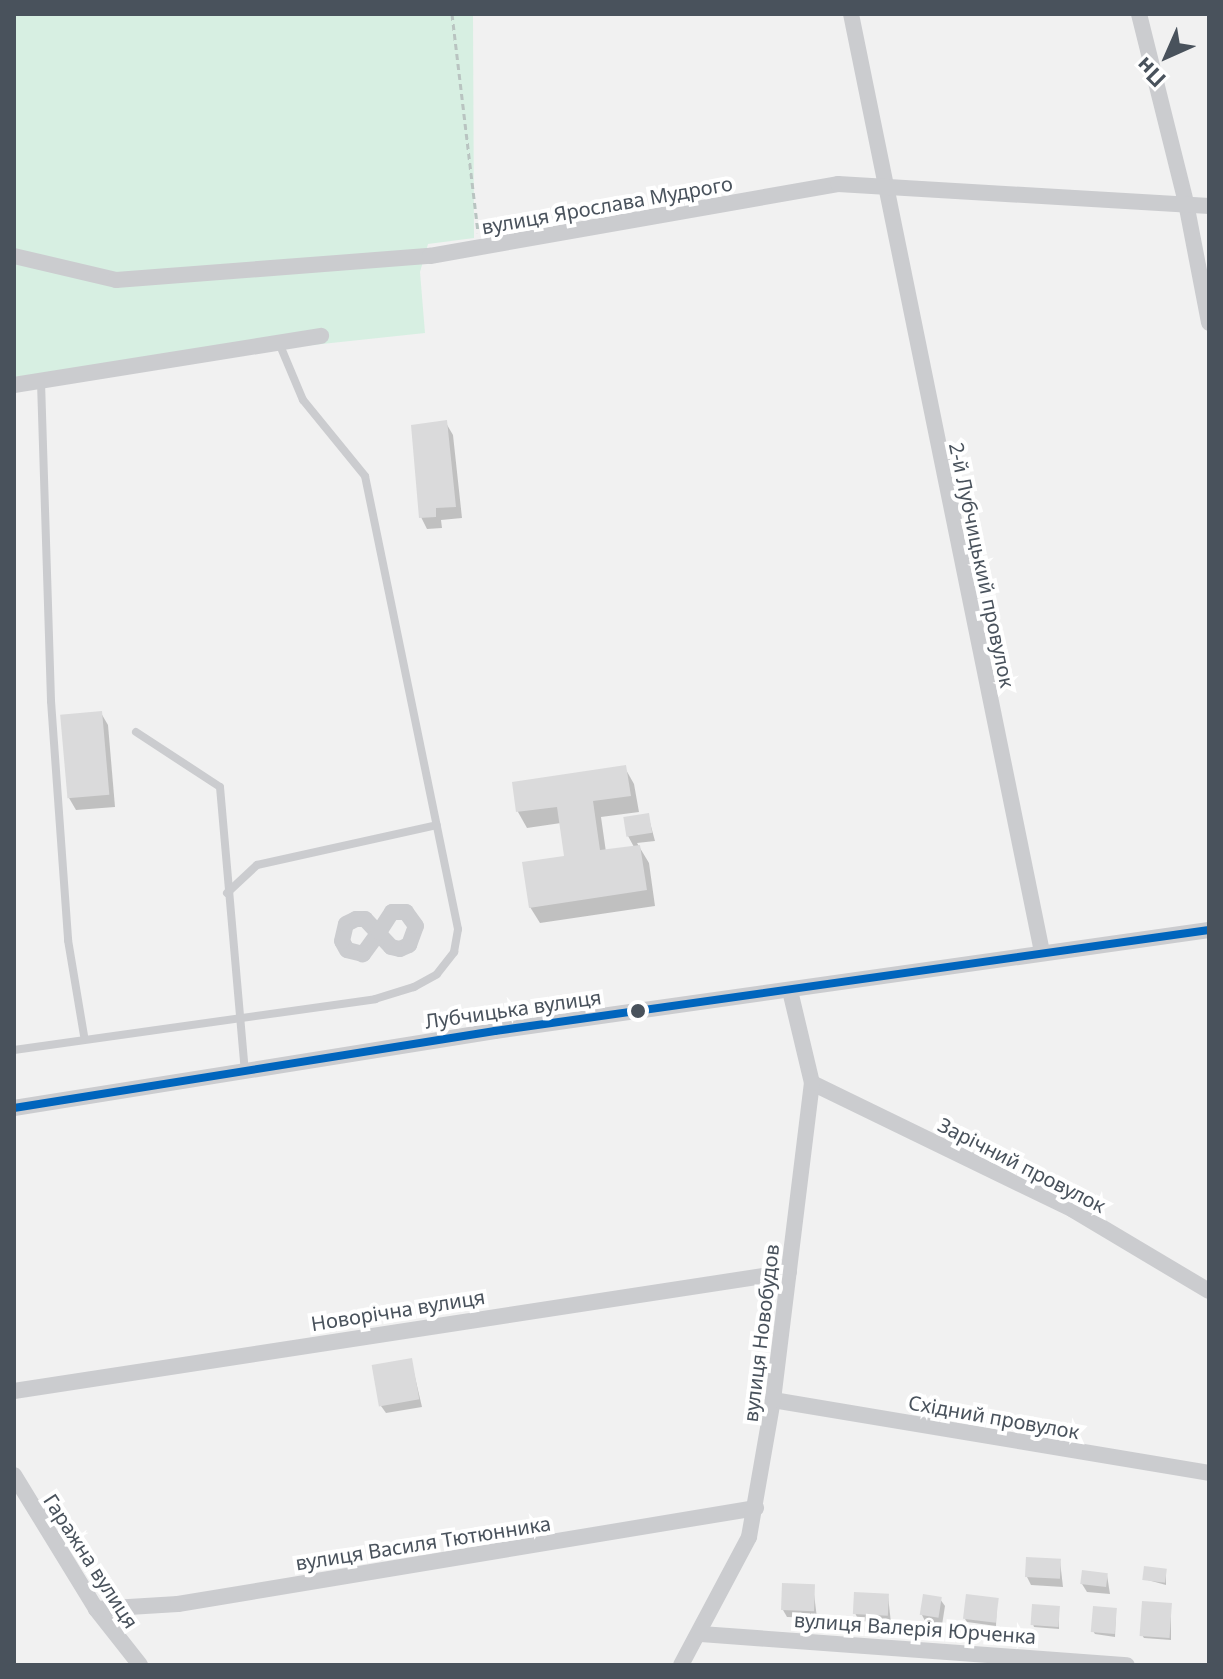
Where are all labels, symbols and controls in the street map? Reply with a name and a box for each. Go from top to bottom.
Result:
north arrow [1127,16,1207,96]
text: Пн [1128,51,1172,95]
street label: вулиця Ярослава Мудрого [480,171,734,239]
street label: 2-й Лубчицький провулок [944,440,1020,690]
street label: Лубчицька вулиця [423,985,603,1033]
unlabelled marker [630,1003,646,1019]
street label: Зарічний провулок [934,1112,1110,1218]
street label: вулиця Новобудов [738,1243,784,1423]
street label: Новорічна вулиця [309,1284,487,1336]
street label: Східний провулок [907,1390,1081,1444]
street label: Гаражна вулиця [39,1489,143,1633]
street label: вулиця Василя Тютюнника [294,1511,552,1575]
street label: вулиця Валерія Юрченка [793,1608,1037,1648]

